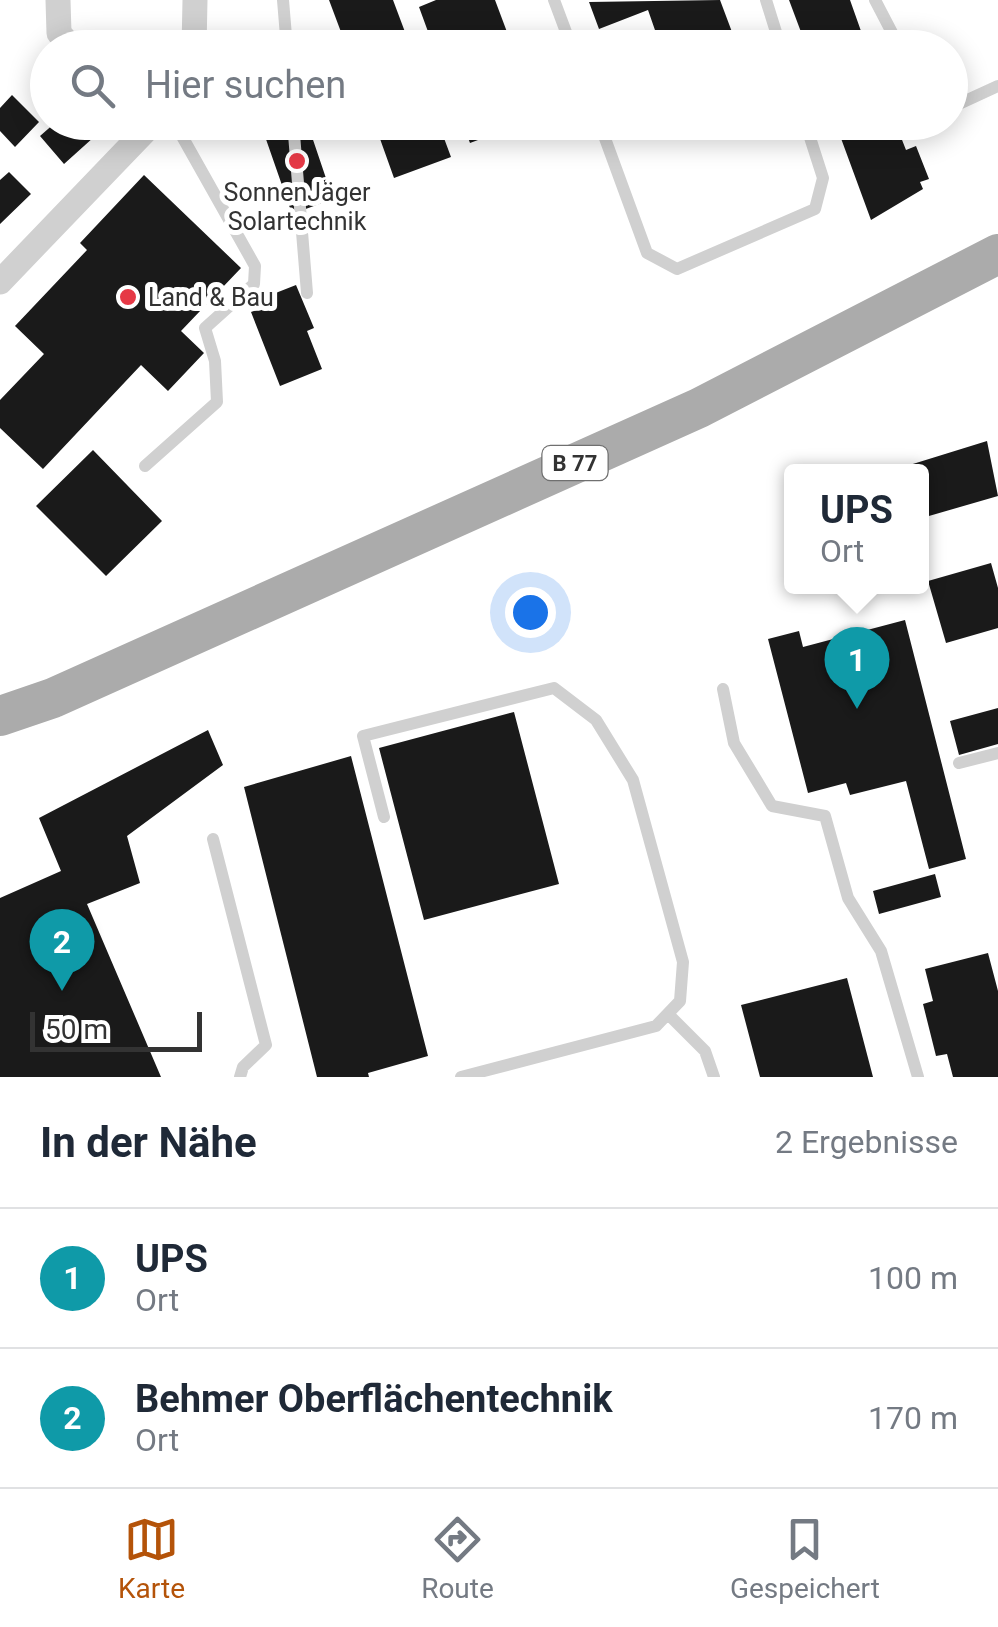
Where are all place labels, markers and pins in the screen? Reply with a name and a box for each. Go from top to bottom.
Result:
marker: SonnenJäger Solartechnik [286,150,308,172]
place label: SonnenJäger Solartechnik [224,178,371,236]
place label: Land & Bau [148,283,274,312]
marker: Land & Bau [117,286,139,308]
pin: 1 [824,626,890,709]
pin: 2 [30,908,94,991]

